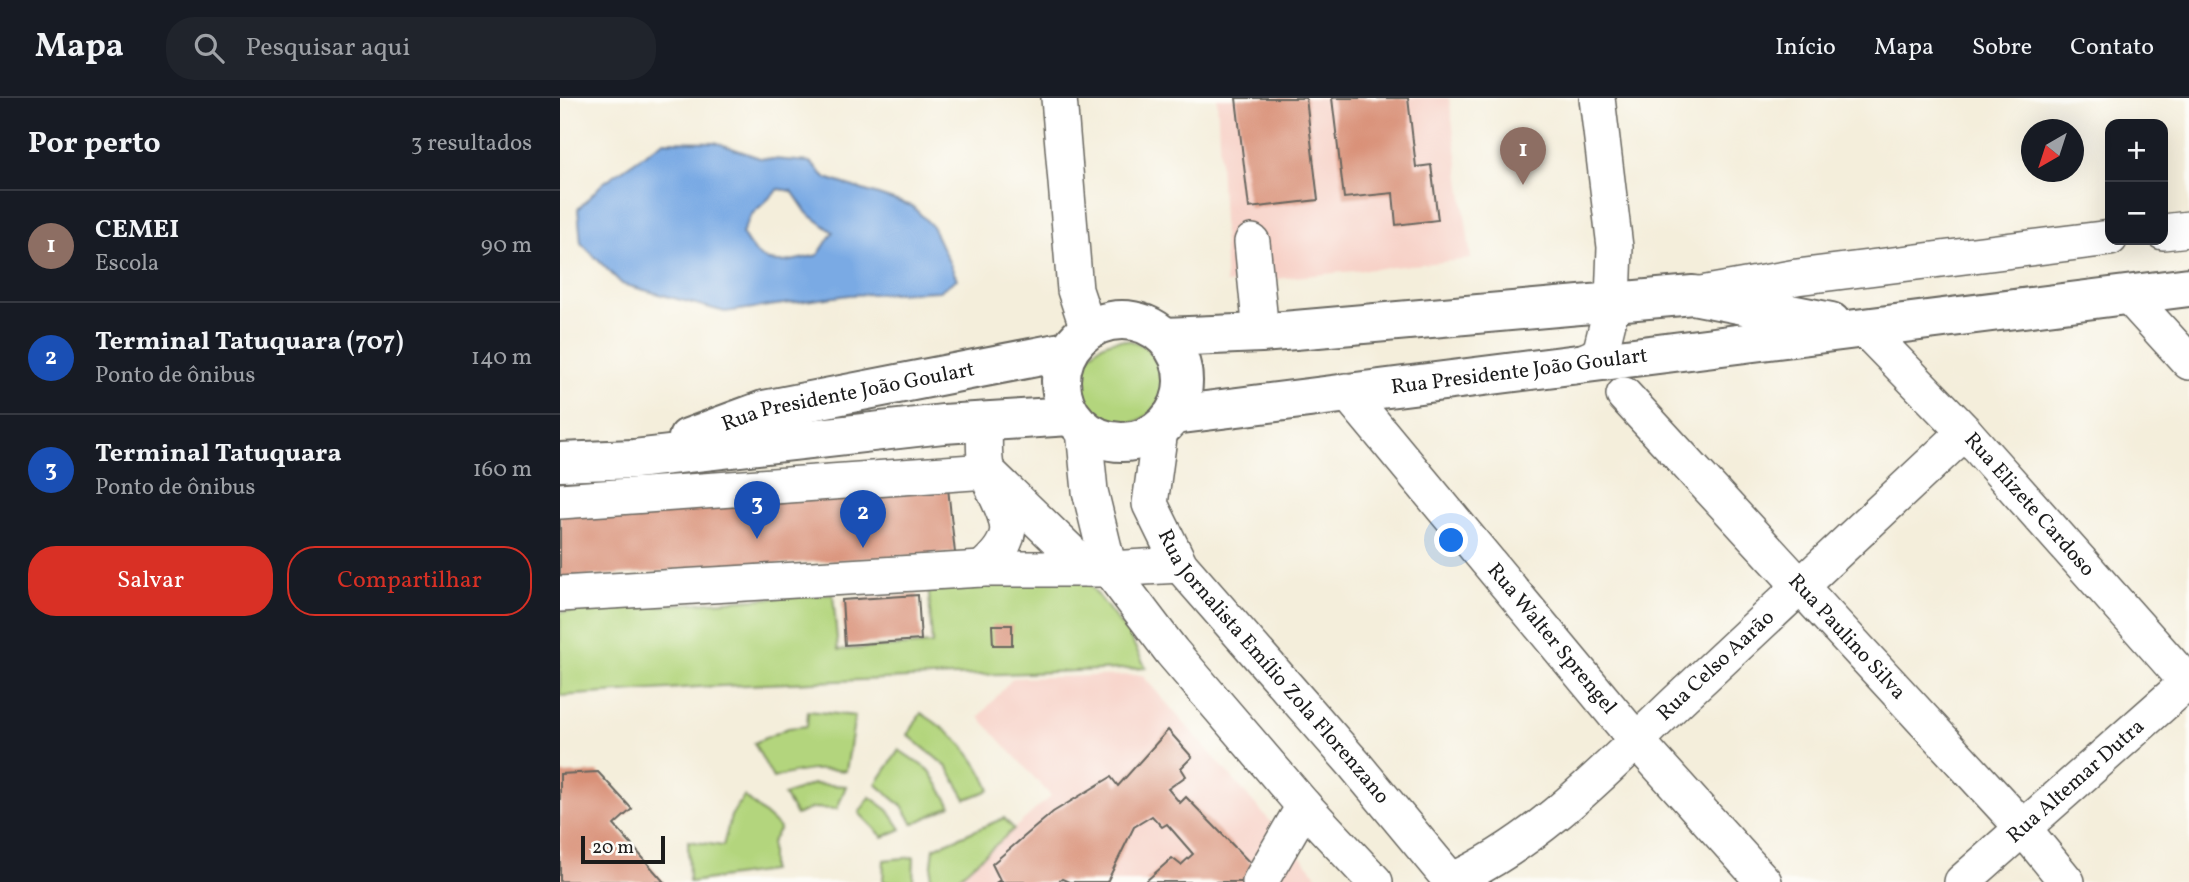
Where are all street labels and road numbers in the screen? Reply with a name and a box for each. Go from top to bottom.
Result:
street label: Rua Presidente João Goulart [1389,341,1649,402]
street label: Rua Presidente João Goulart [718,355,977,439]
street label: Rua Elizete Cardoso [1957,426,2101,583]
street label: Rua Jornalista Emílio Zola Florenzano [1150,525,1396,810]
street label: Rua Walter Sprengel [1480,557,1623,721]
street label: Rua Paulino Silva [1781,568,1912,706]
street label: Rua Celso Aarão [1651,603,1781,728]
street label: Rua Altemar Dutra [2001,712,2151,850]

